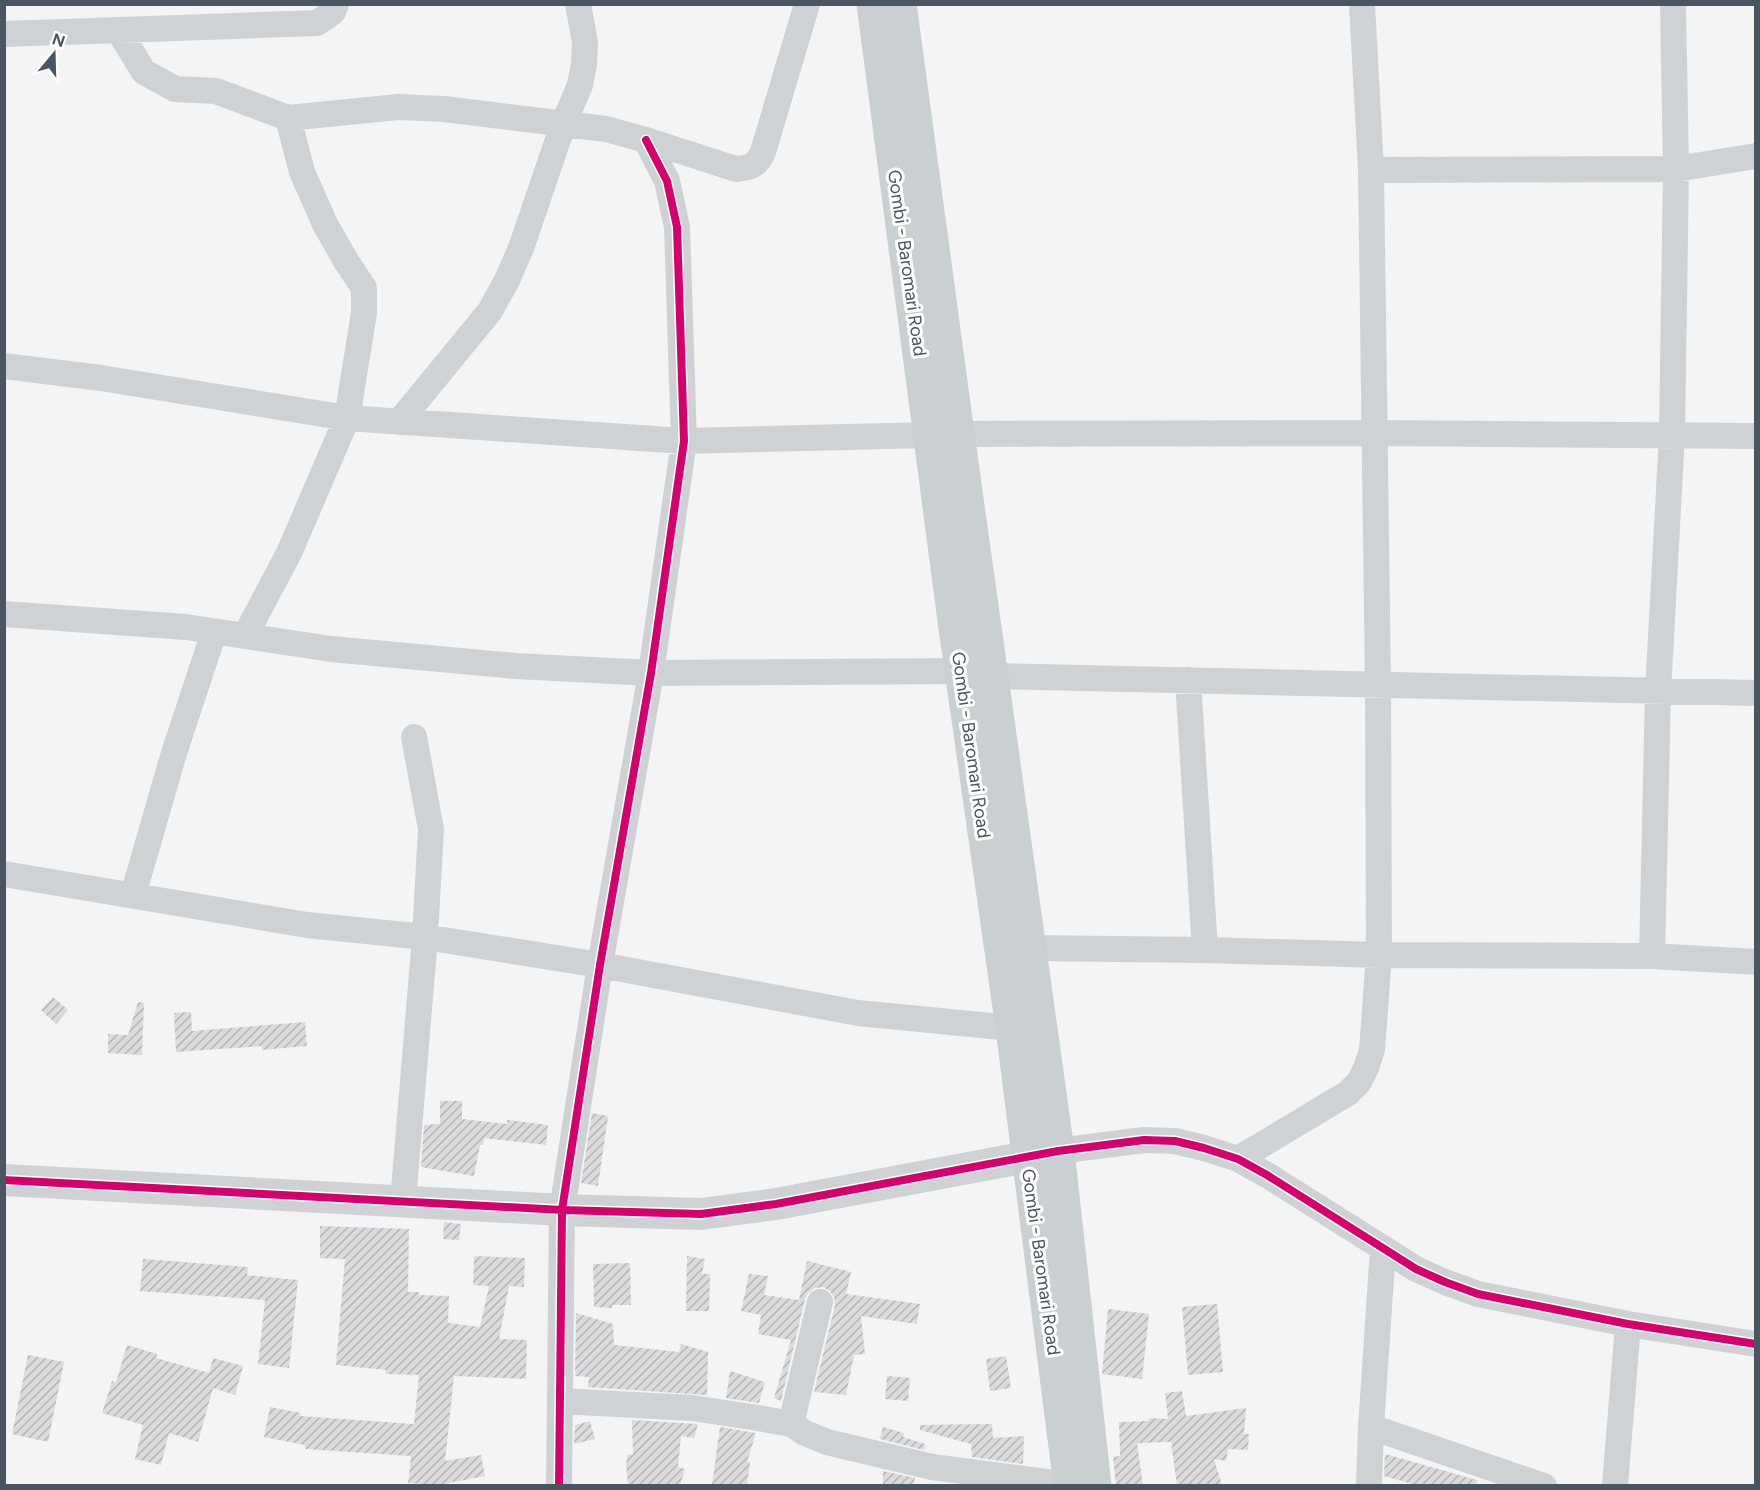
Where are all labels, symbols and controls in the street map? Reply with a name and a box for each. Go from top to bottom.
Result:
north arrow [24,24,84,84]
text: N [50,29,68,51]
street label: Gombi - Baromari Road [883,168,931,358]
street label: Gombi - Baromari Road [947,650,995,840]
street label: Gombi - Baromari Road [1017,1167,1065,1357]

